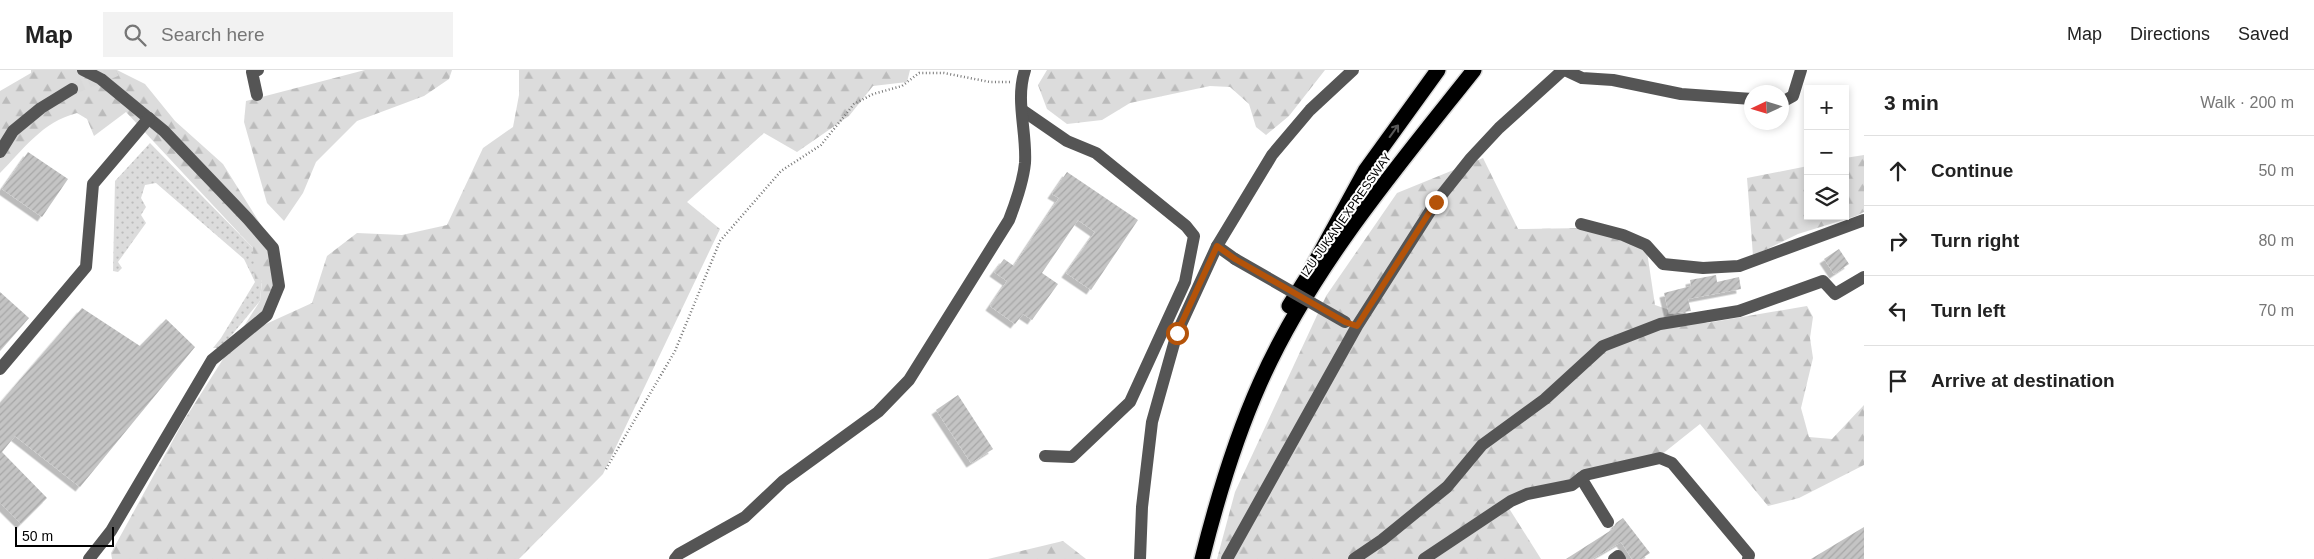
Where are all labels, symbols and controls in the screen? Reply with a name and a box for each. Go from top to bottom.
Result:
search box [103,12,453,57]
text: Map [25,21,73,48]
icon: search [121,21,149,49]
text: Search here [161,24,265,45]
text: Map [2067,24,2102,44]
text: Directions [2130,24,2210,44]
text: Saved [2238,24,2289,44]
north arrow [1744,85,1789,130]
map controls [1804,85,1849,220]
button: + [1804,85,1849,130]
text: 3 min [1884,91,1939,114]
text: Walk · 200 m [2200,94,2294,111]
one-way arrow [1389,124,1399,138]
button: − [1804,130,1849,175]
street label: IZU JUKAN EXPRESSWAY [1298,150,1394,280]
icon: ahead [1884,157,1912,185]
text: Continue [1931,160,2013,181]
text: 50 m [2258,162,2294,179]
button: layers [1804,175,1849,220]
route end [1425,191,1448,214]
icon: right [1884,227,1912,255]
text: Turn right [1931,230,2019,251]
text: 80 m [2258,232,2294,249]
icon: left [1884,297,1912,325]
text: Turn left [1931,300,2006,321]
text: 70 m [2258,302,2294,319]
route start [1166,322,1189,345]
icon: arrive [1884,367,1912,395]
text: Arrive at destination [1931,370,2115,391]
scale bar [15,524,114,547]
text: 50 m [22,528,53,544]

